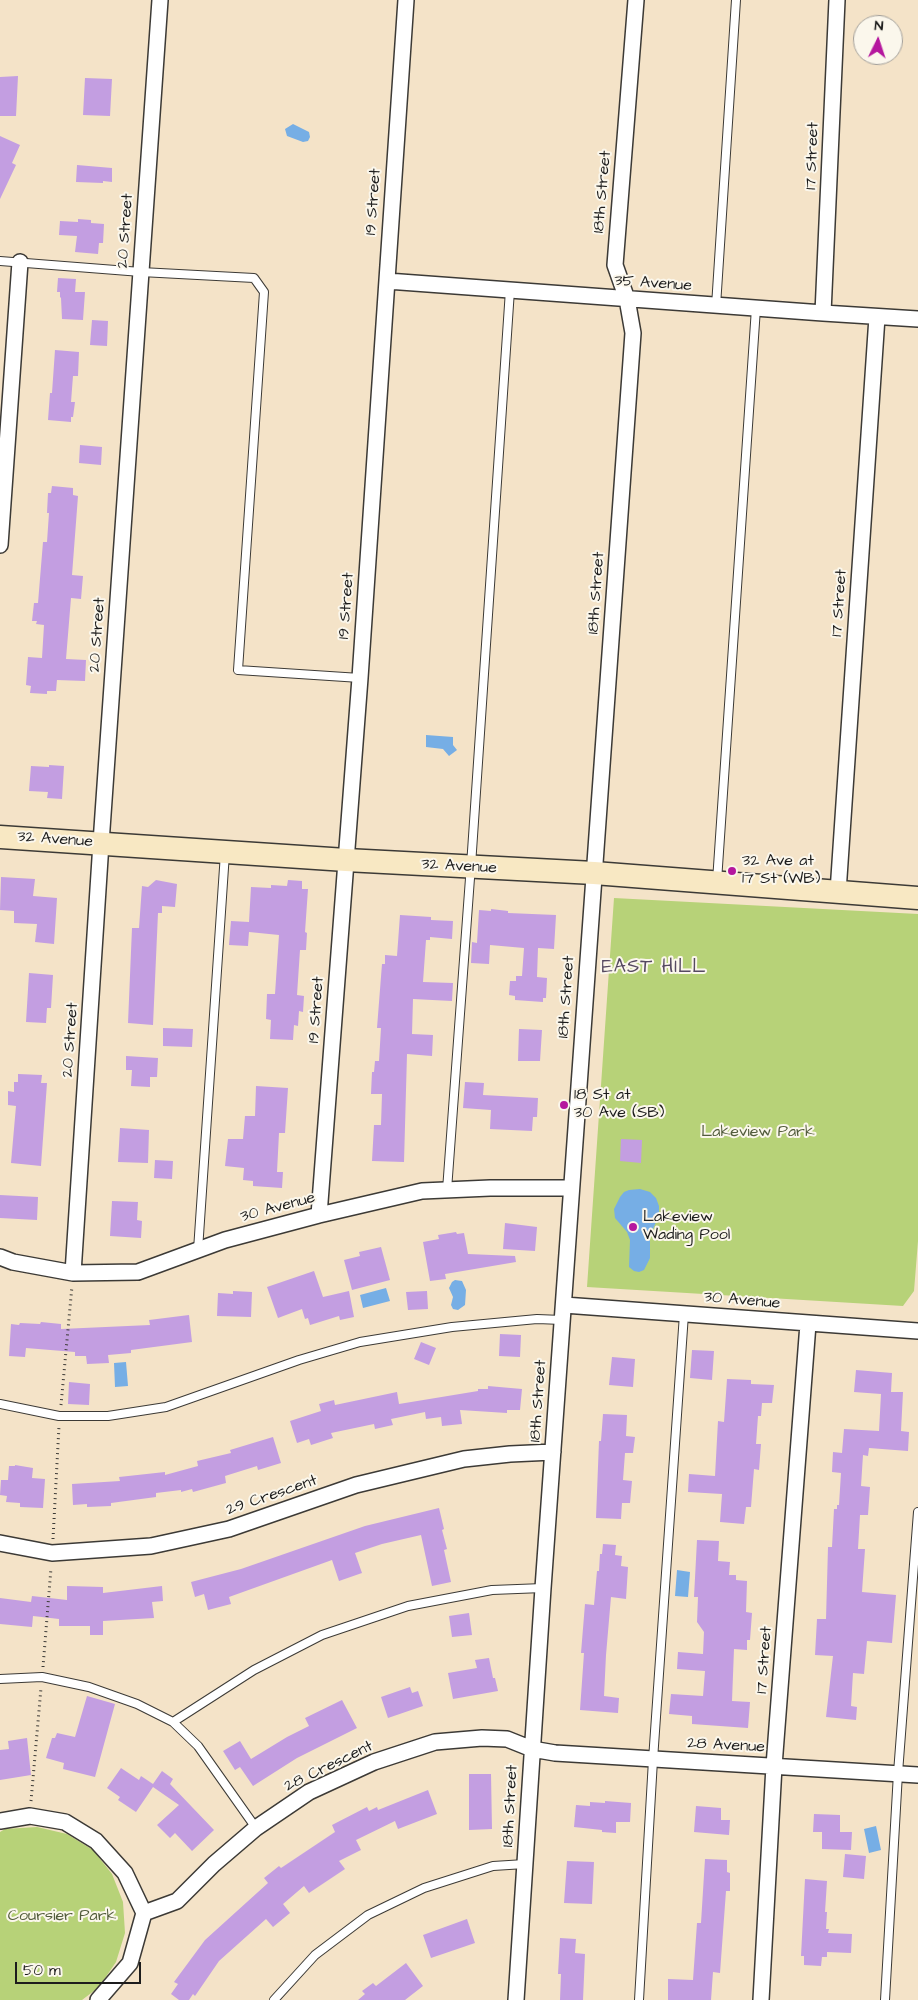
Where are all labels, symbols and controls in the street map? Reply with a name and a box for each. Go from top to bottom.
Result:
north arrow [853,15,903,65]
text: N [874,16,884,36]
street label: 17 Street [802,122,824,190]
street label: 18th Street [590,150,616,234]
street label: 19 Street [362,168,386,236]
street label: 20 Street [114,193,138,269]
street label: 35 Avenue [613,272,693,296]
street label: 18th Street [585,551,609,635]
street label: 17 Street [828,569,852,637]
street label: 19 Street [335,572,359,640]
street label: 20 Street [86,597,110,673]
street label: 32 Avenue [17,828,93,852]
place label: 32 Ave at 17 St (WB) [742,852,820,890]
street label: 32 Avenue [421,855,497,879]
marker: 32 Ave at 17 St (WB) [726,865,738,877]
street label: 18th Street [555,955,579,1039]
district label: EAST HILL [600,957,708,979]
street label: 19 Street [305,976,329,1044]
street label: 20 Street [59,1002,83,1078]
place label: 18 St at 30 Ave (SB) [574,1086,664,1124]
marker: 18 St at 30 Ave (SB) [558,1099,570,1111]
park label: Lakeview Park [701,1123,815,1143]
street label: 30 Avenue [239,1189,317,1227]
place label: Lakeview Wading Pool [643,1208,730,1246]
marker: Lakeview Wading Pool [627,1221,639,1233]
street label: 30 Avenue [703,1288,781,1314]
street label: 18th Street [527,1359,551,1443]
street label: 29 Crescent [224,1471,320,1521]
street label: 17 Street [753,1626,777,1694]
street label: 28 Avenue [687,1734,765,1758]
street label: 28 Crescent [282,1737,376,1797]
street label: 18th Street [499,1764,523,1848]
park label: Coursier Park [8,1907,116,1927]
scale bar [18,1952,144,1984]
text: 50 m [23,1960,61,1981]

